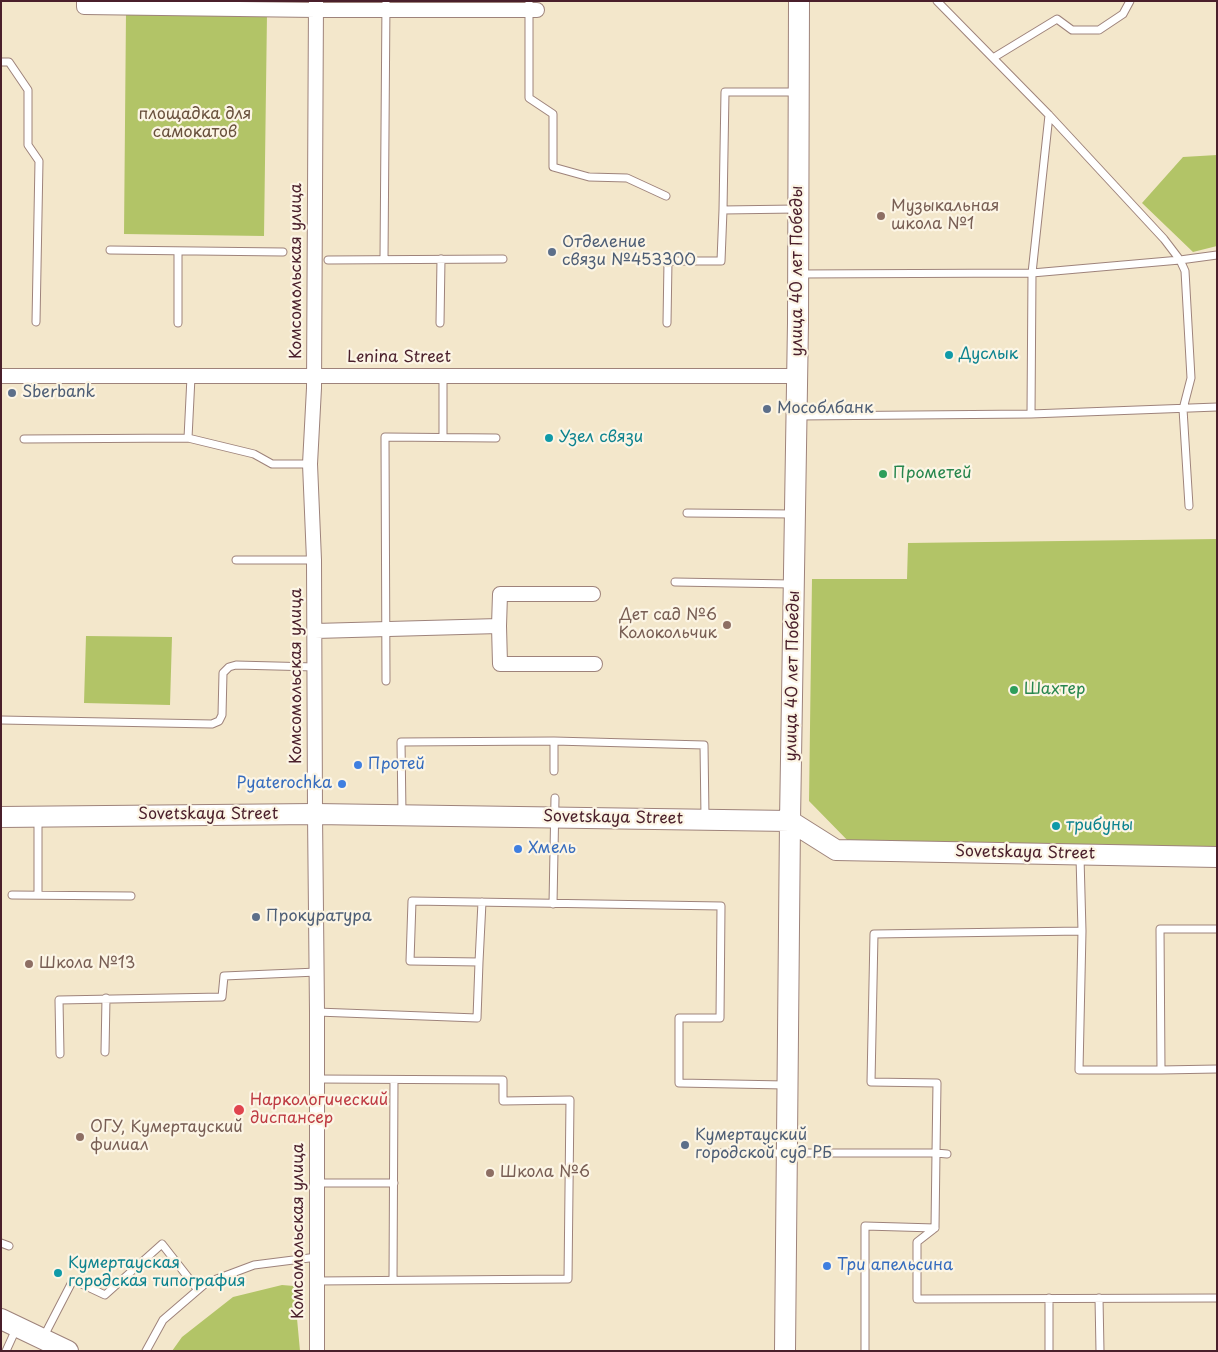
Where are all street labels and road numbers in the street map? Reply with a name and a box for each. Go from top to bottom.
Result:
street label: Комсомольская улица [287,183,307,359]
street label: улица 40 лет Победы [788,186,808,356]
street label: Lenina Street [347,348,451,368]
street label: Комсомольская улица [287,588,307,764]
street label: улица 40 лет Победы [782,590,804,762]
street label: Sovetskaya Street [138,805,278,825]
street label: Sovetskaya Street [543,807,683,829]
street label: Sovetskaya Street [955,842,1095,864]
street label: Комсомольская улица [289,1143,309,1319]

